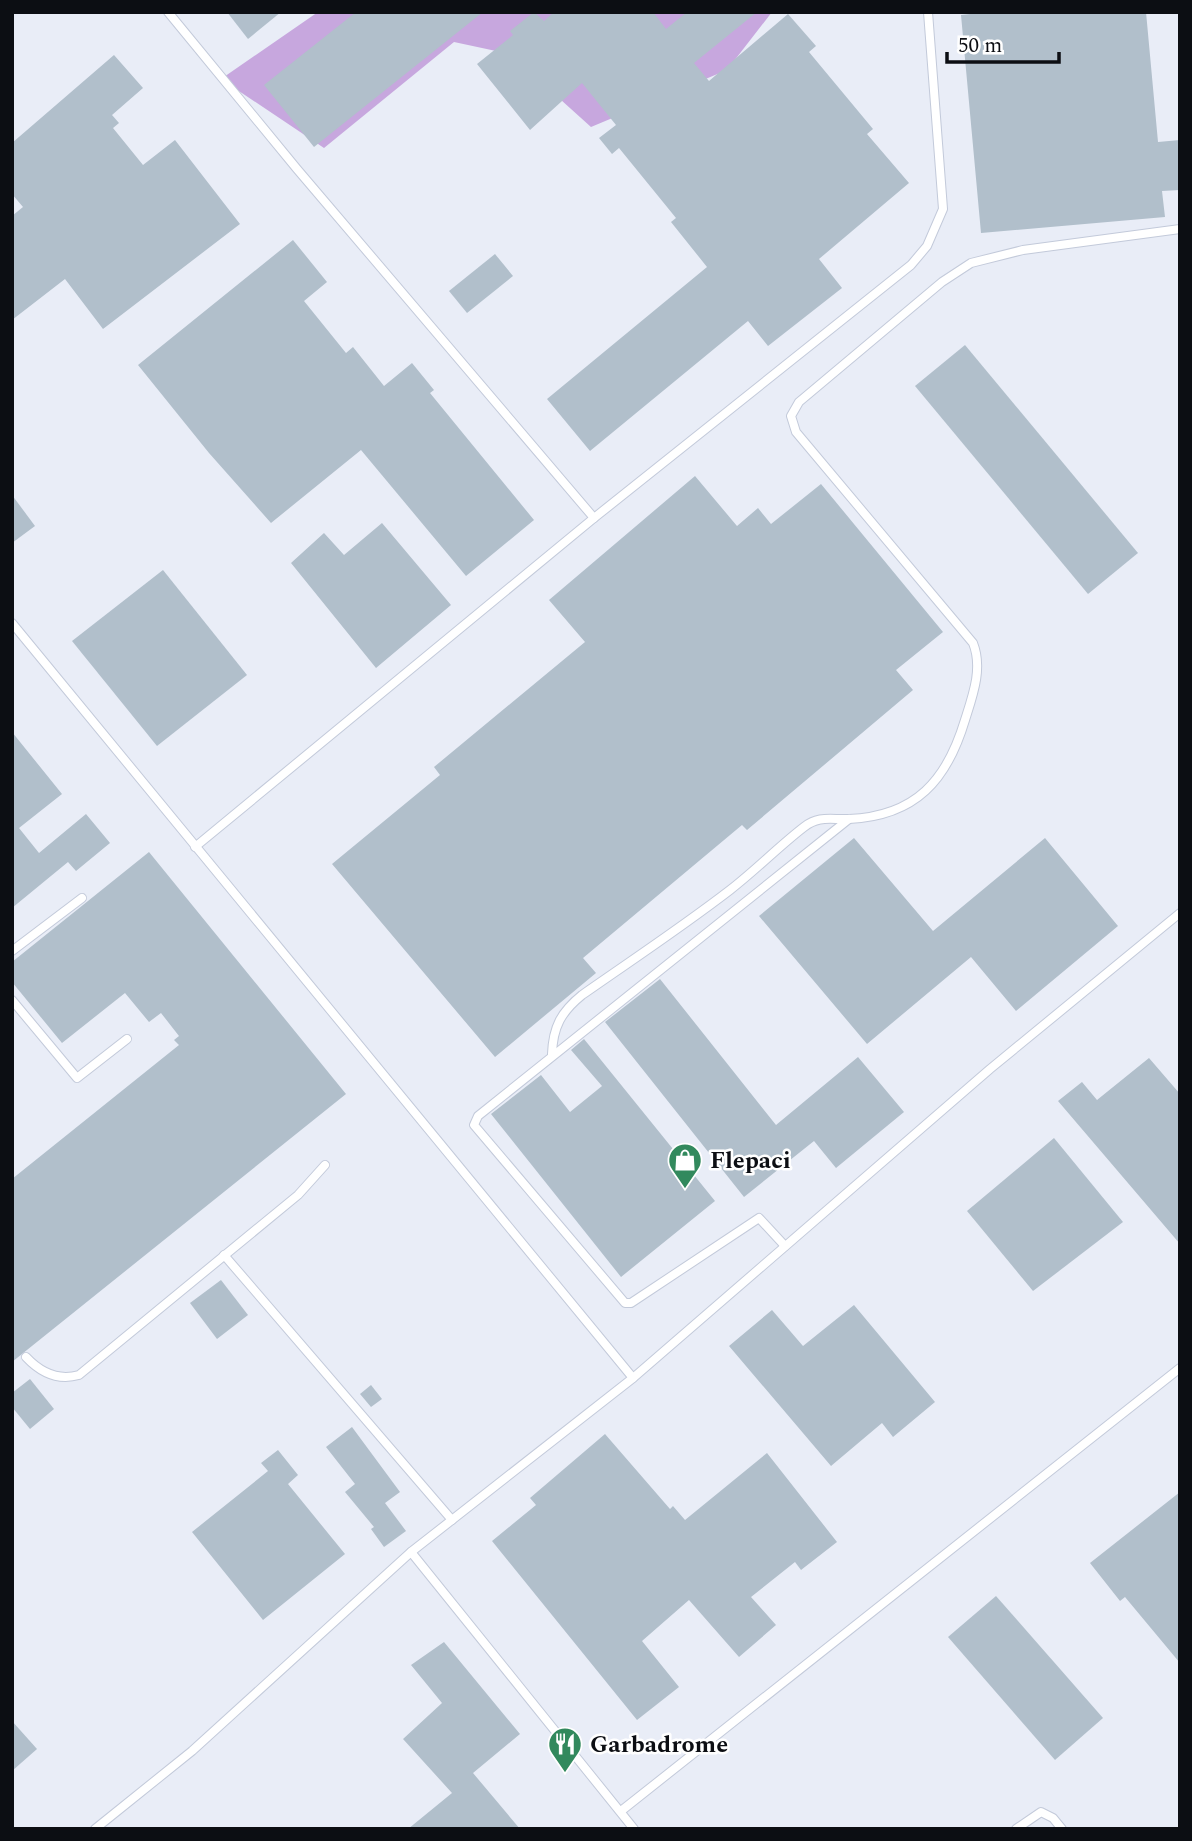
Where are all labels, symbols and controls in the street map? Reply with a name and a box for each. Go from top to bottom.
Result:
scale bar [947,21,1059,65]
text: 50 m [958,30,1002,62]
shop icon: Flepaci [666,1141,704,1190]
place label: Flepaci [710,1143,791,1179]
restaurant icon: Garbadrome [546,1725,584,1774]
place label: Garbadrome [590,1727,728,1763]

